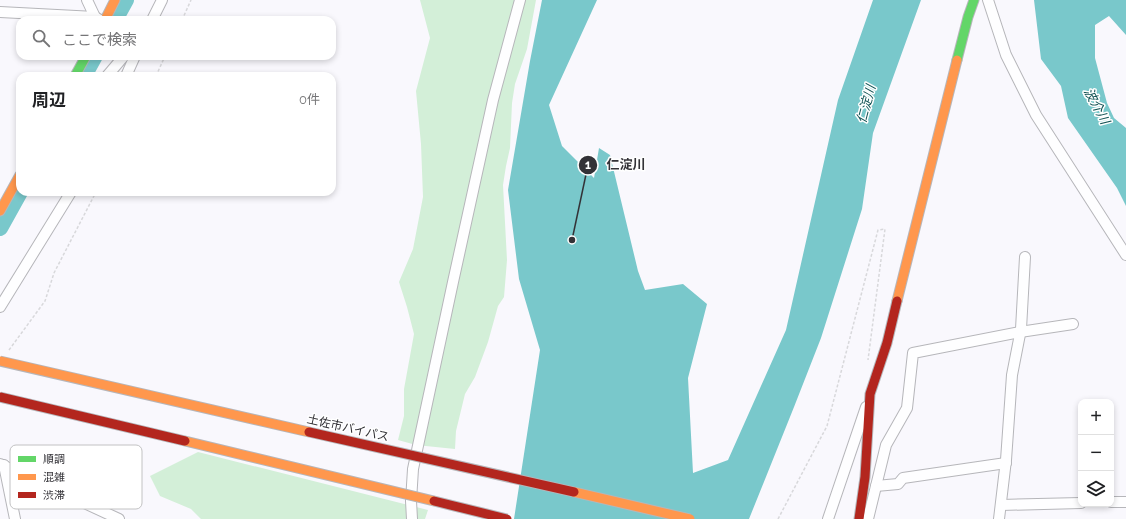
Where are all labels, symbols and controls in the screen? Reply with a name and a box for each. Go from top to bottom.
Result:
search box [16,16,336,60]
icon: search [30,27,52,49]
text: ここで検索 [62,31,137,49]
water label: 仁淀川 [854,81,879,125]
water label: 波介川 [1081,85,1114,128]
text: 周辺 [32,90,66,110]
text: 0件 [299,92,320,107]
callout: 仁淀川 [578,152,653,177]
text: 仁淀川 [606,157,646,172]
text: 1 [585,158,591,172]
map controls [1078,399,1114,507]
button: + [1078,399,1114,435]
street label: 土佐市バイパス [306,412,390,444]
button: − [1078,435,1114,471]
legend [10,445,142,509]
text: 順調 [43,453,65,466]
text: 混雑 [43,471,65,484]
button: layers [1078,471,1114,507]
text: 渋滞 [43,489,65,502]

